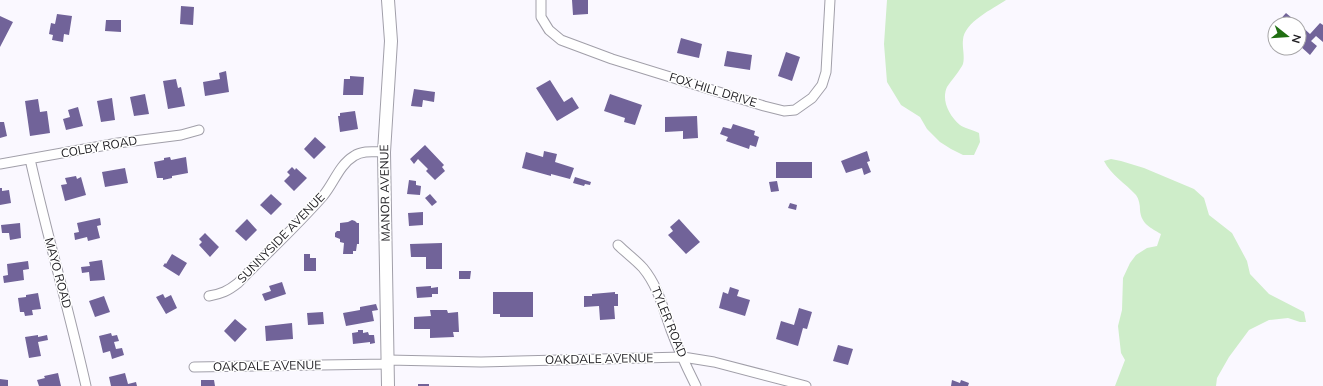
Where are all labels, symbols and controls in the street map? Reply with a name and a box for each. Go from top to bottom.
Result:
north arrow [1267,16,1307,56]
text: N [1289,33,1304,45]
street label: FOX HILL DRIVE [668,69,759,110]
street label: COLBY ROAD [60,132,138,161]
street label: MANOR AVENUE [376,144,393,242]
street label: SUNNYSIDE AVENUE [234,190,327,286]
street label: MAYO ROAD [42,236,75,310]
street label: TYLER ROAD [648,284,690,359]
street label: OAKDALE AVENUE [545,350,653,367]
street label: OAKDALE AVENUE [213,357,321,374]

